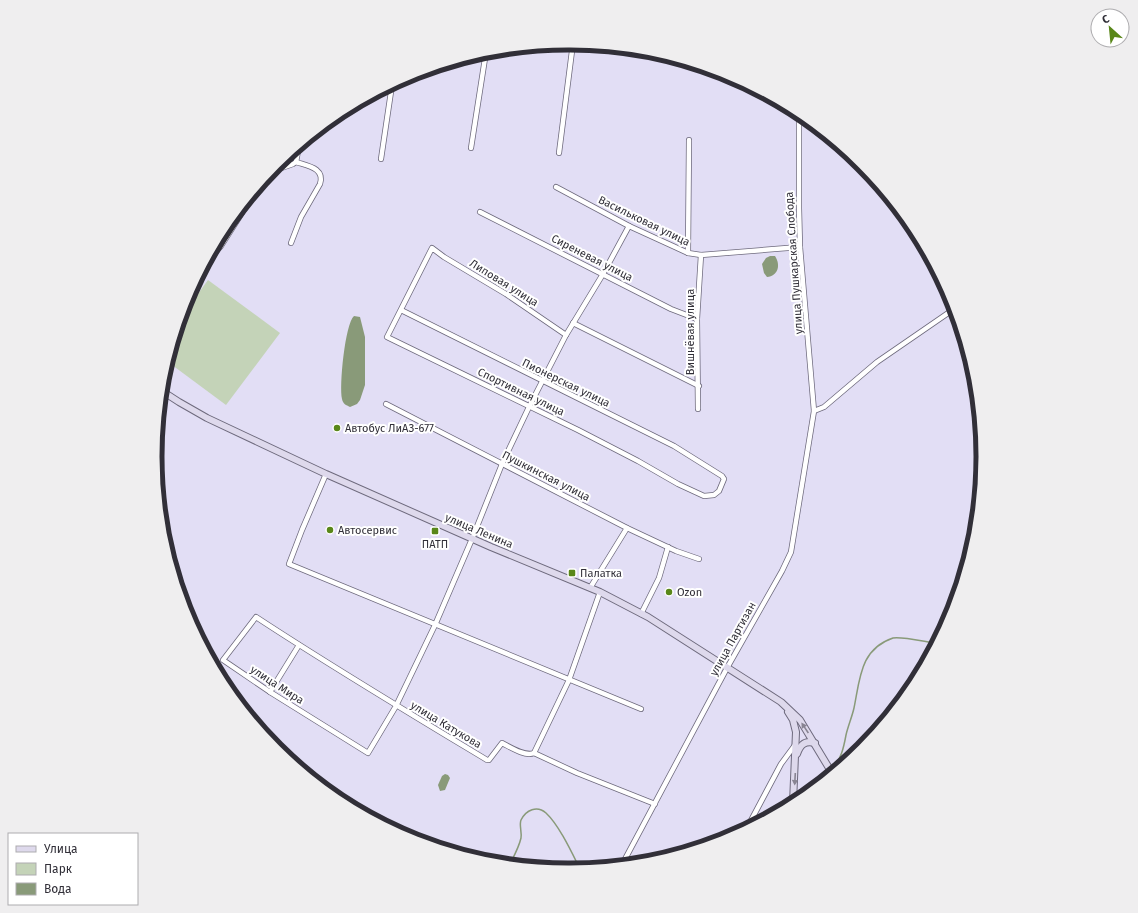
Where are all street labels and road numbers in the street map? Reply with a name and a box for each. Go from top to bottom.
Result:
street label: улица Пушкарская Слобода [783,191,805,335]
street label: Васильковая улица [596,193,692,249]
street label: Сиреневая улица [549,232,635,284]
street label: Липовая улица [467,257,541,309]
street label: Вишнёвая улица [684,289,697,375]
street label: Пионерская улица [520,356,612,410]
street label: Спортивная улица [475,365,567,419]
street label: Пушкинская улица [500,448,592,504]
street label: улица Ленина [443,511,515,551]
street label: улица Партизан [707,600,759,678]
street label: улица Мира [248,663,306,707]
street label: улица Катукова [408,699,484,751]

